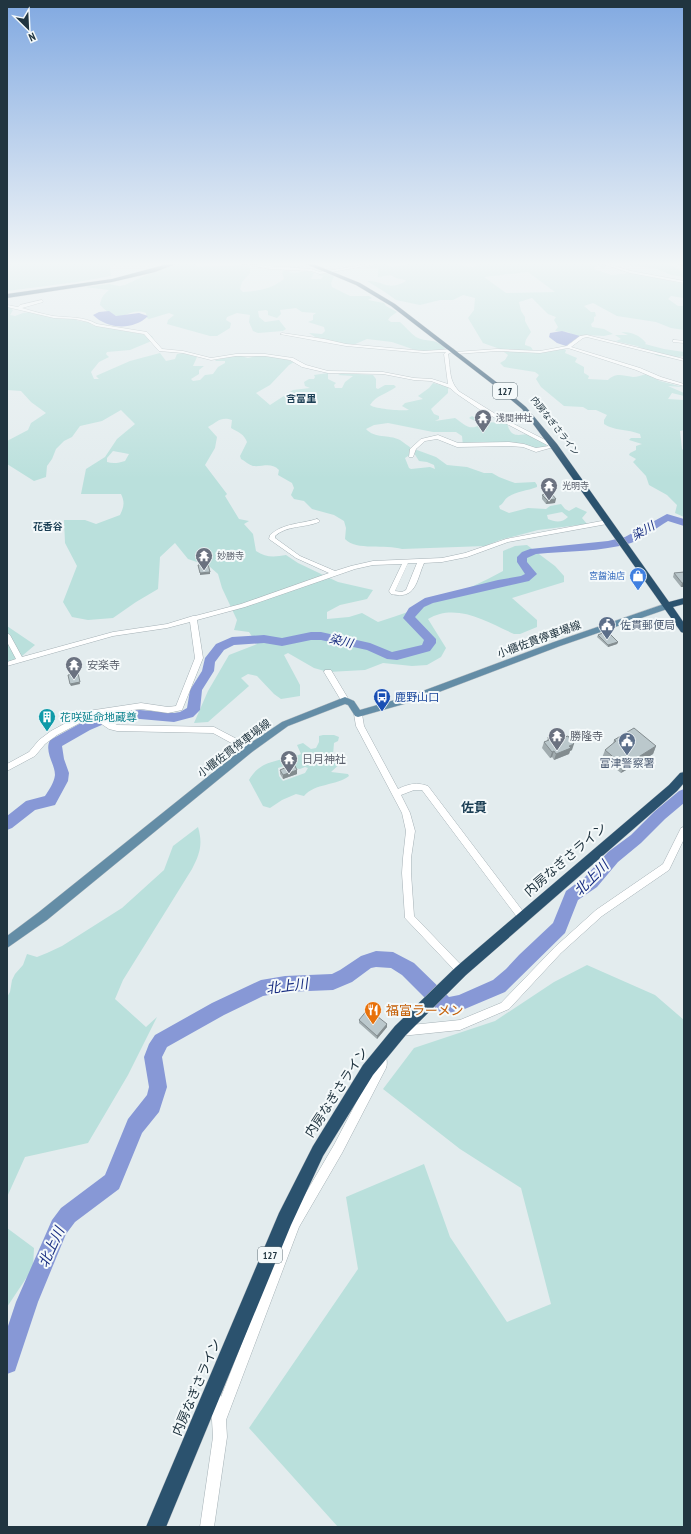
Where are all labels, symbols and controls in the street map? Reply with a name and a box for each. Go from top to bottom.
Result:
north arrow [8,8,48,48]
text: N [26,30,38,45]
road number: 127 [493,383,517,399]
district label: 含富里 [286,392,316,405]
street label: 内房なぎさライン [529,394,582,457]
temple icon: 浅間神社 [473,408,493,433]
place label: 浅間神社 [496,412,532,423]
temple icon: 光明寺 [539,476,559,501]
place label: 光明寺 [562,480,589,491]
water label: 染川 [629,517,659,543]
district label: 花香谷 [33,520,63,533]
temple icon: 妙勝寺 [194,546,214,571]
place label: 妙勝寺 [217,550,244,561]
shop icon: 宮醤油店 [628,566,648,591]
place label: 宮醤油店 [589,570,625,581]
public building icon: 佐貫郵便局 [597,615,617,640]
street label: 小櫃佐貫停車場線 [495,617,583,661]
place label: 佐貫郵便局 [620,618,675,632]
water label: 染川 [328,631,356,651]
temple icon: 安楽寺 [64,655,84,680]
place label: 安楽寺 [87,658,120,672]
bus stop icon: 鹿野山口 [372,687,392,712]
place label: 鹿野山口 [395,690,439,704]
building icon: 花咲延命地蔵尊 [37,707,57,732]
place label: 花咲延命地蔵尊 [60,710,137,724]
street label: 小櫃佐貫停車場線 [195,716,273,780]
temple icon: 勝隆寺 [547,726,567,751]
place label: 勝隆寺 [570,729,603,743]
public building icon: 富津警察署 [617,731,637,756]
temple icon: 日月神社 [279,749,299,774]
place label: 日月神社 [302,752,346,766]
place label: 富津警察署 [600,756,655,770]
district label: 佐貫 [461,799,487,816]
street label: 内房なぎさライン [521,819,610,900]
water label: 北上川 [570,855,614,899]
water label: 北上川 [265,974,311,997]
restaurant icon: 福富ラーメン [363,1000,383,1025]
place label: 福富ラーメン [386,1002,463,1019]
street label: 内房なぎさライン [301,1044,372,1141]
water label: 北上川 [34,1222,69,1270]
road number: 127 [258,1247,282,1263]
street label: 内房なぎさライン [168,1336,225,1438]

